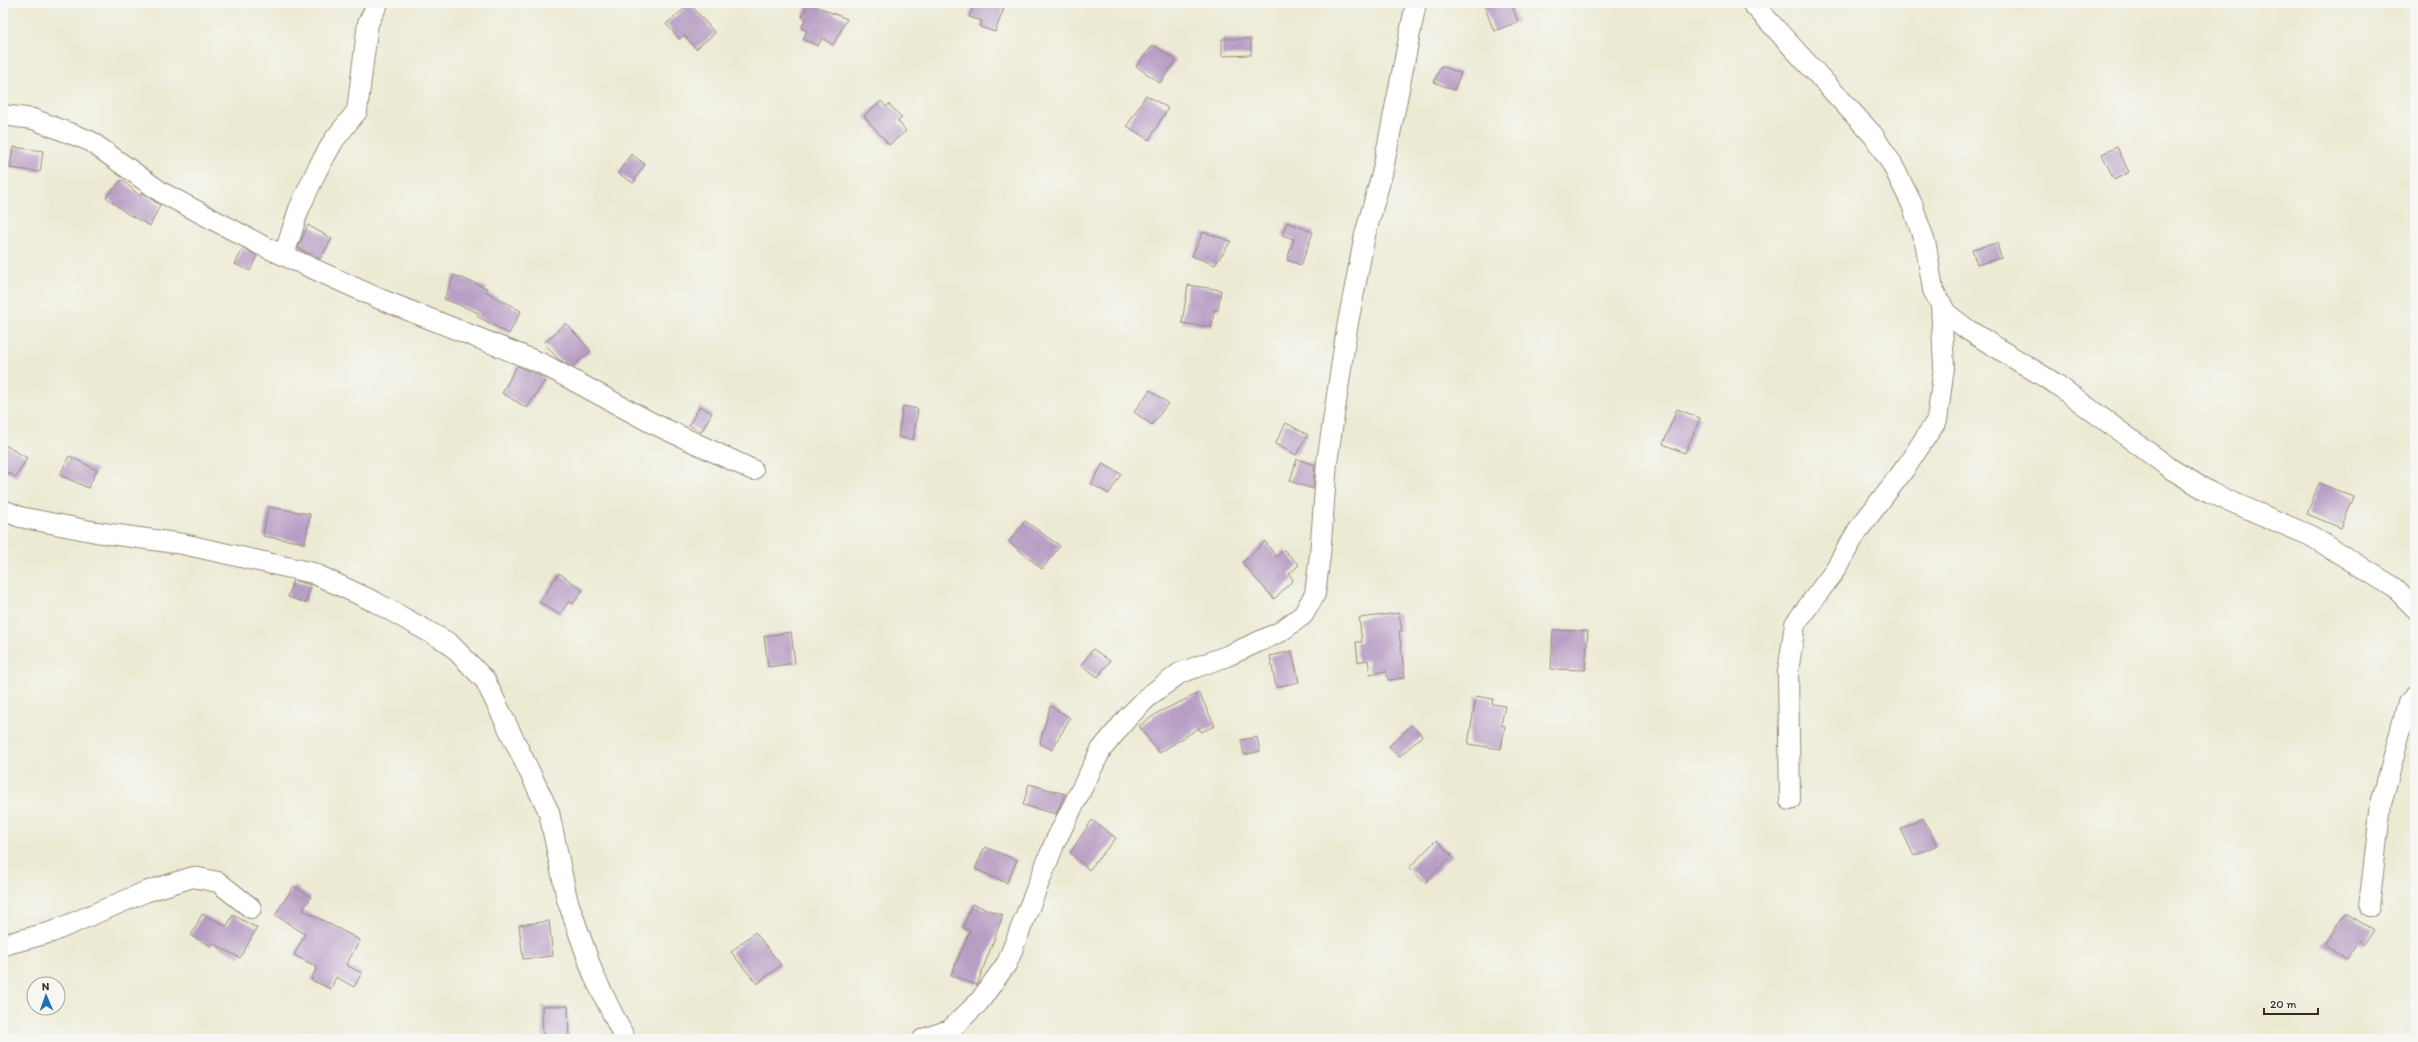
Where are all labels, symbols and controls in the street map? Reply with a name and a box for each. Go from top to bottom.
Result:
north arrow [26,976,66,1016]
text: N [42,980,50,993]
scale bar [2264,990,2318,1016]
text: 20 m [2270,997,2297,1011]

